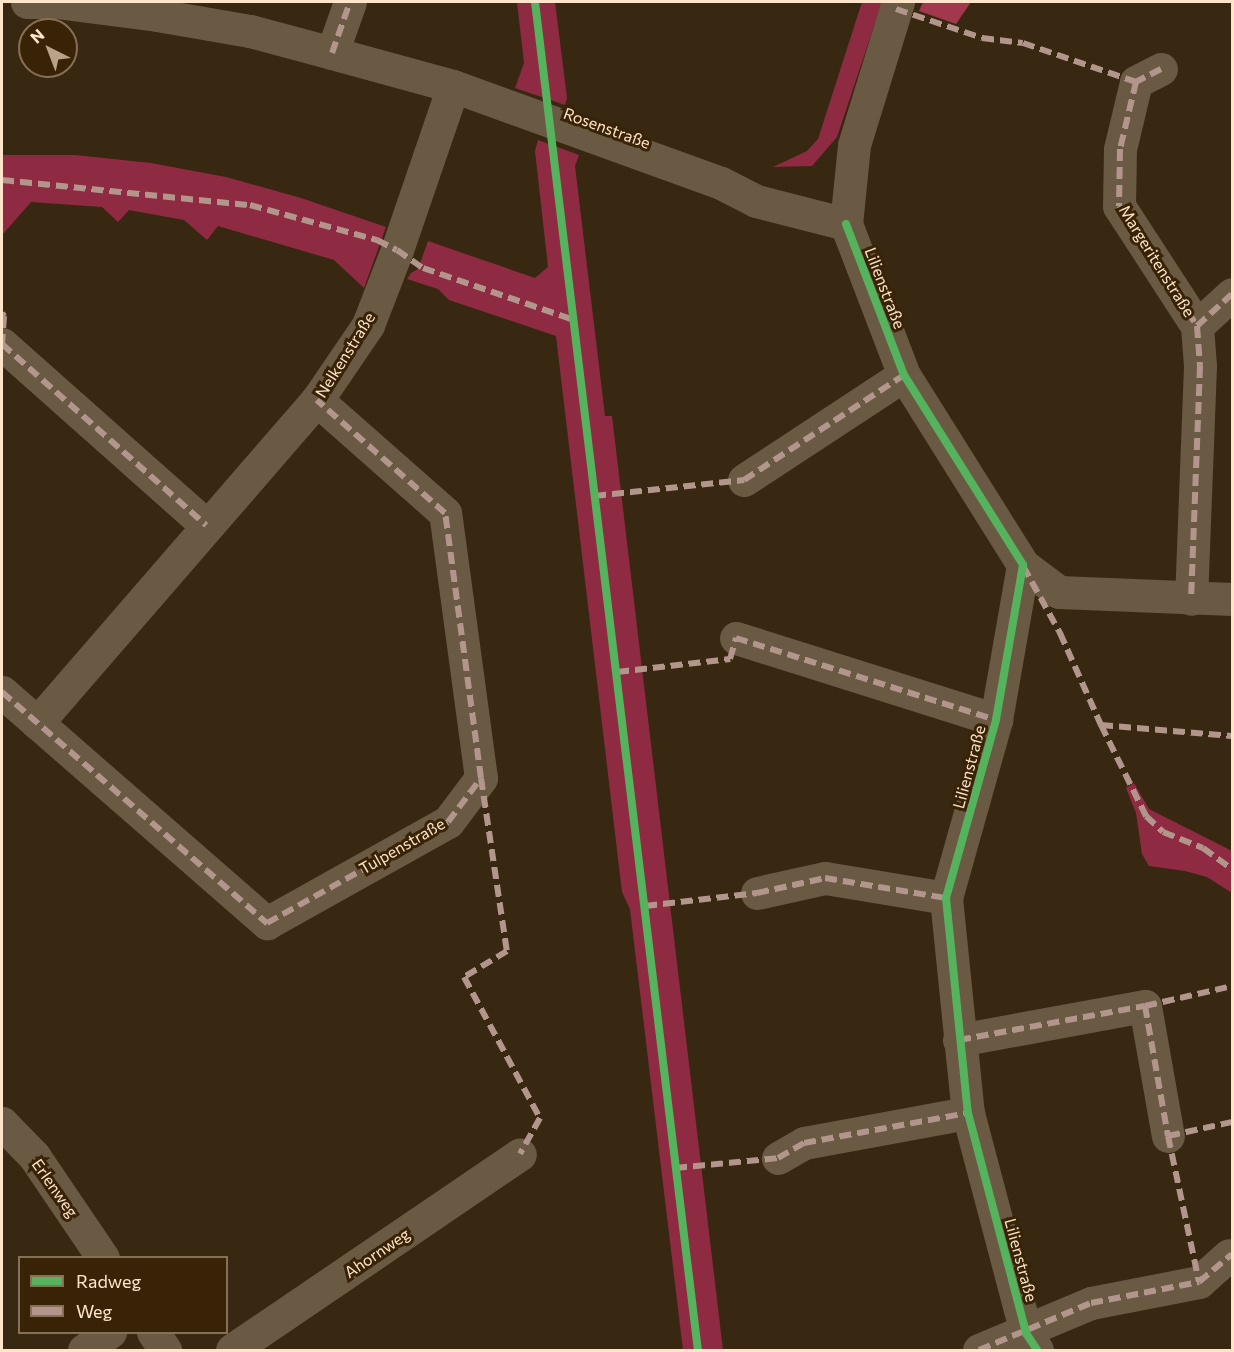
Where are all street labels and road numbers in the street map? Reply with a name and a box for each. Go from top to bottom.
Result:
street label: Rosenstraße [561,103,653,153]
street label: Margeritenstraße [1115,202,1199,320]
street label: Lilienstraße [861,245,909,331]
street label: Nelkenstraße [311,309,379,401]
street label: Lilienstraße [949,723,989,811]
street label: Tulpenstraße [356,814,448,878]
street label: Erlenweg [28,1155,82,1221]
street label: Lilienstraße [1001,1216,1041,1304]
street label: Ahornweg [341,1224,413,1282]

